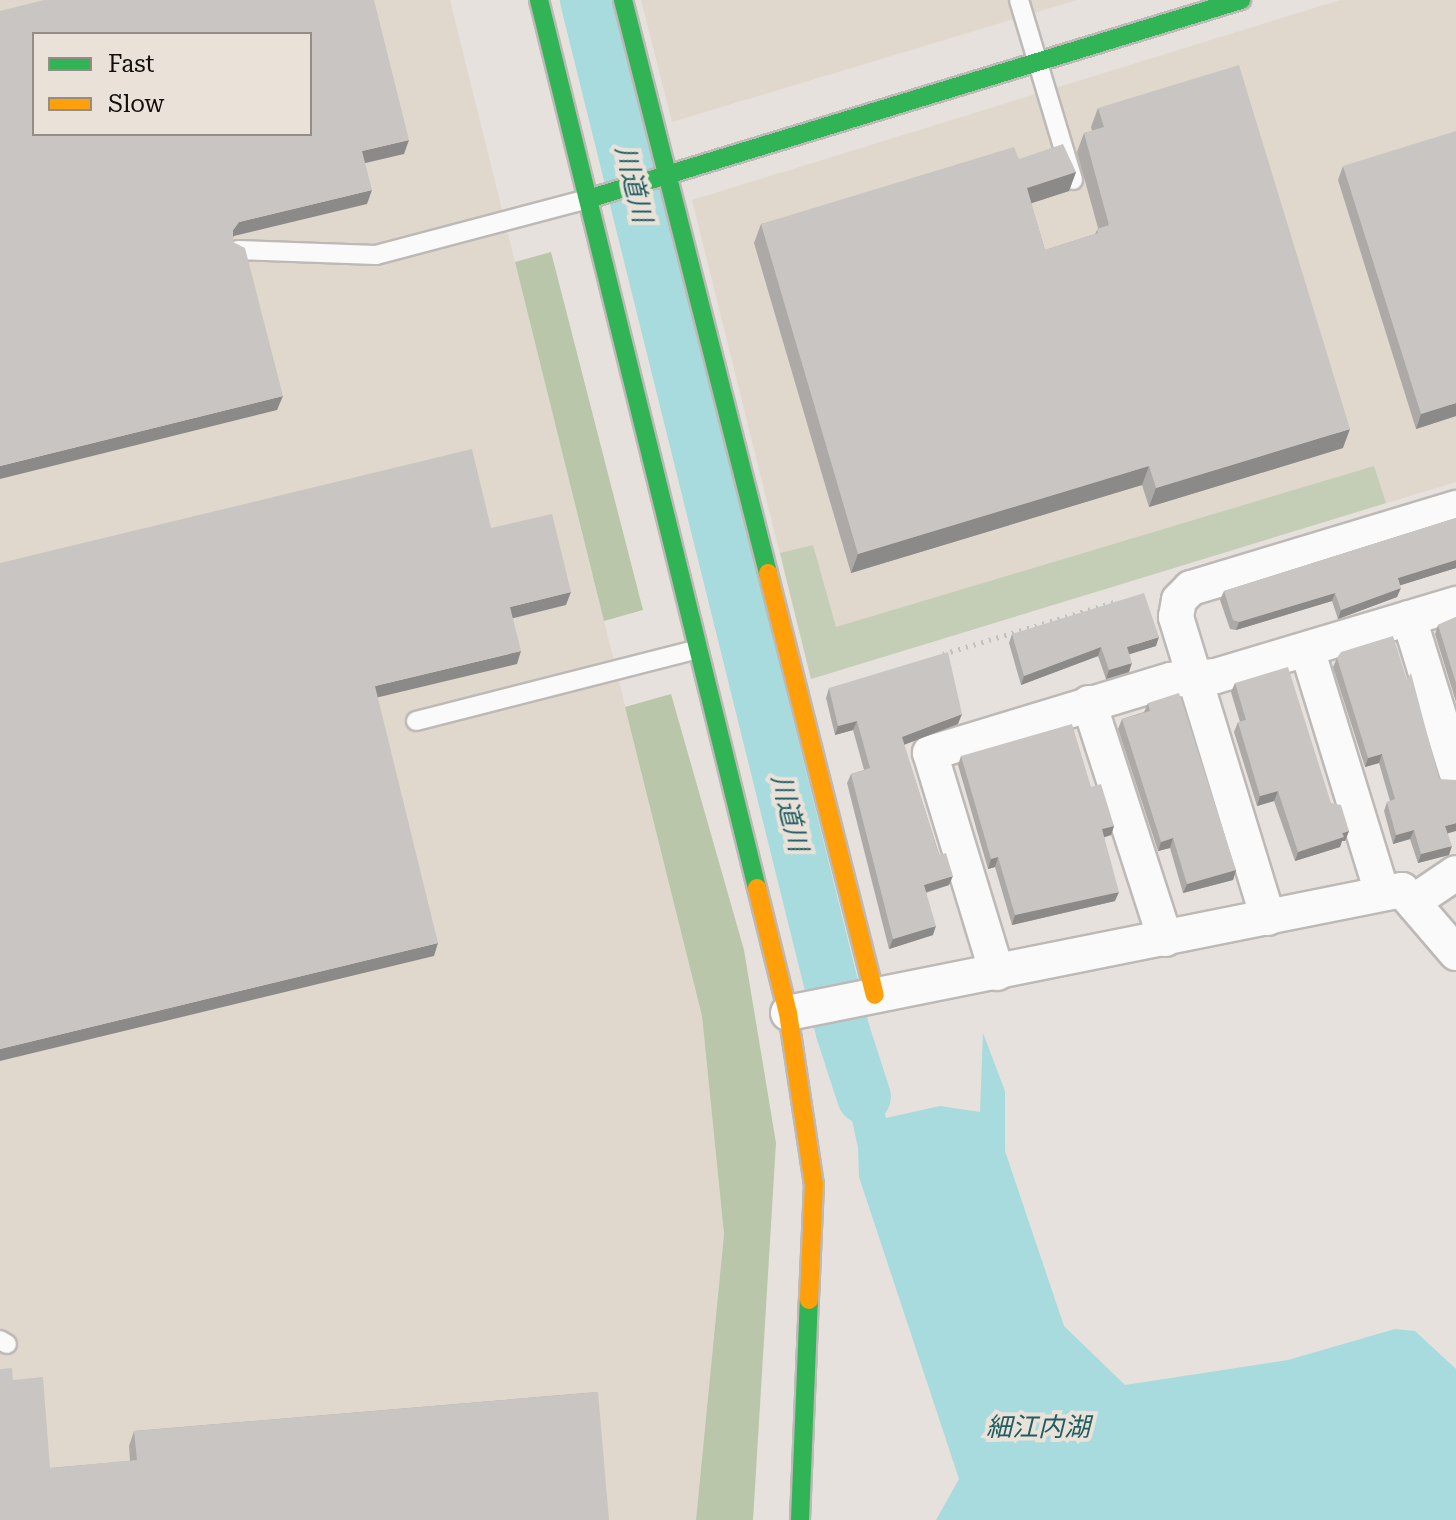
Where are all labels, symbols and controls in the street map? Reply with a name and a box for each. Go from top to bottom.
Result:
legend [32,32,312,136]
text: Fast [108,50,155,78]
text: Slow [108,90,164,118]
water label: 川道川 [608,142,658,226]
water label: 川道川 [764,771,814,855]
water label: 細江内湖 [986,1412,1090,1444]

